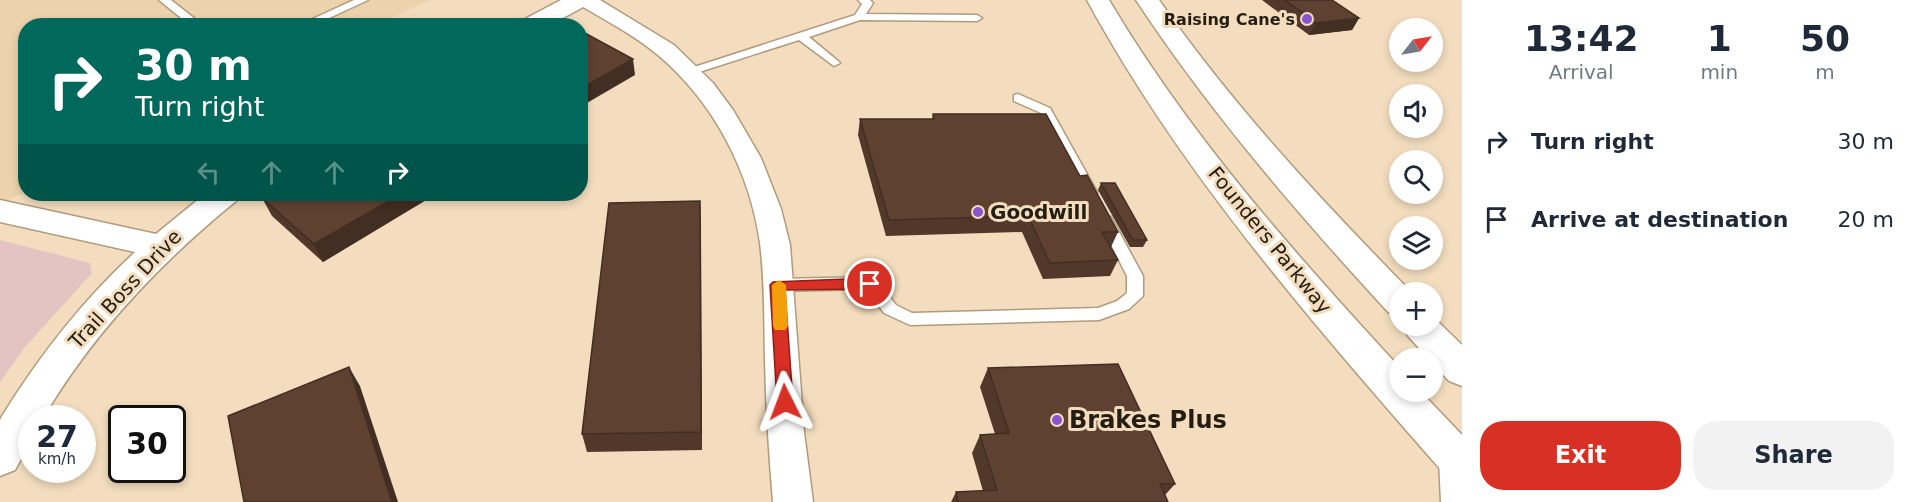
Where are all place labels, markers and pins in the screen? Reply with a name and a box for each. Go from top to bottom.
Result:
place label: Raising Cane's [1164,10,1295,29]
marker: Raising Cane's [1300,12,1314,26]
place label: Goodwill [990,200,1087,224]
marker: Goodwill [971,205,985,219]
pin [844,258,895,309]
place label: Brakes Plus [1069,406,1227,434]
marker: Brakes Plus [1050,413,1064,427]

